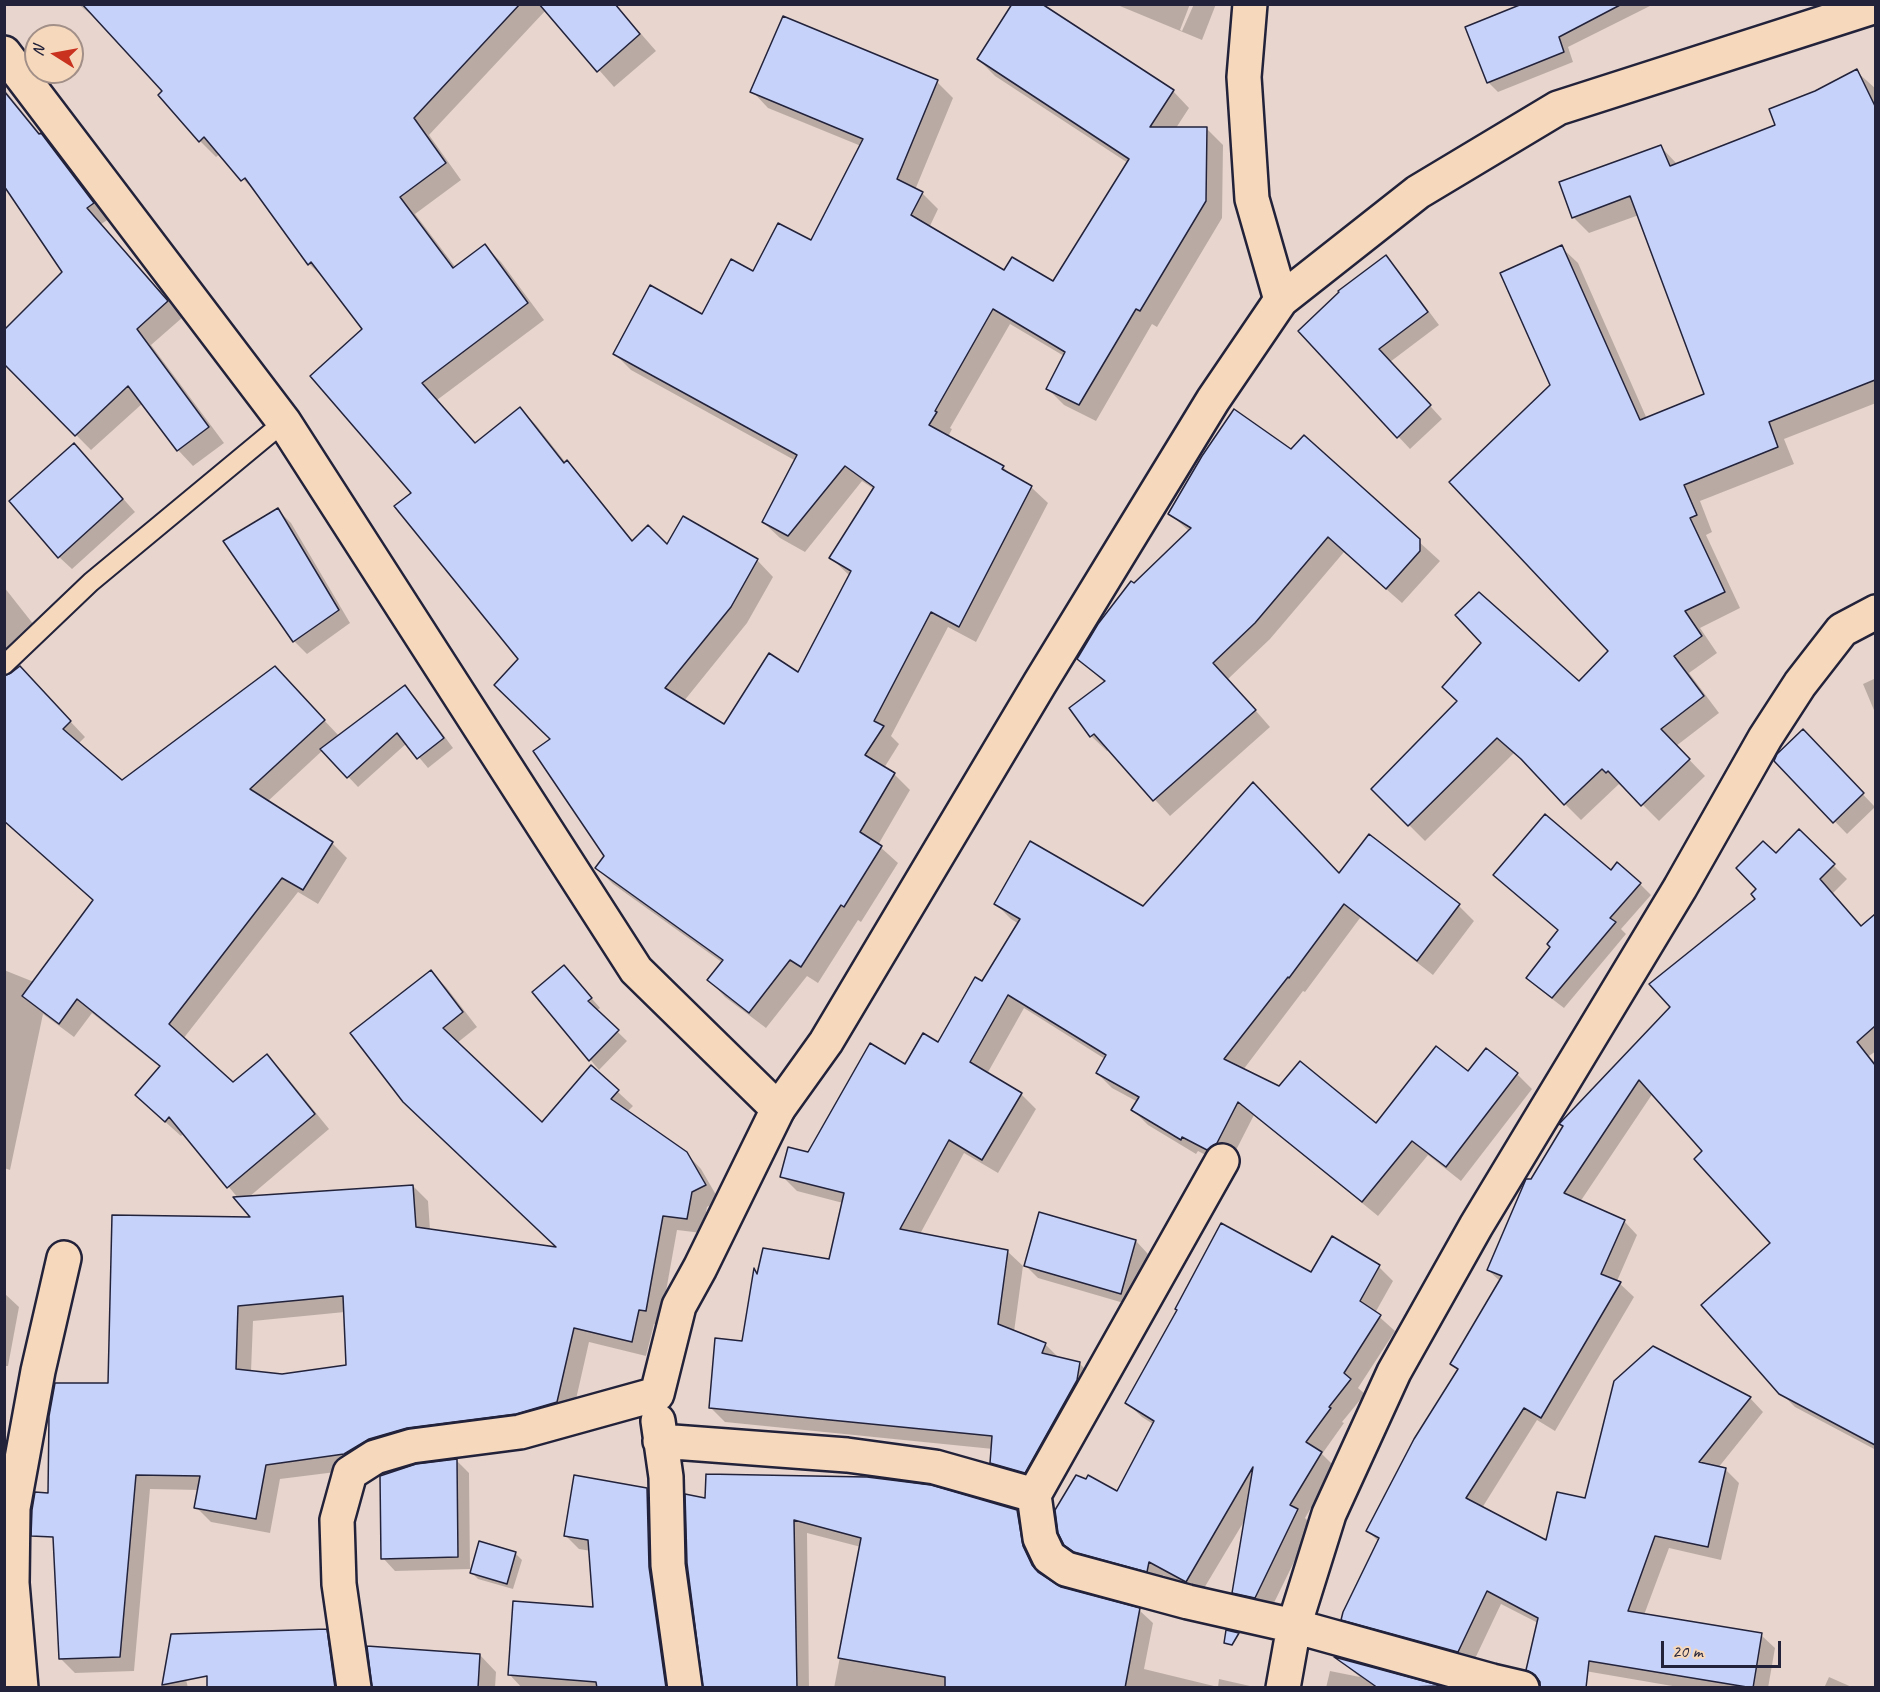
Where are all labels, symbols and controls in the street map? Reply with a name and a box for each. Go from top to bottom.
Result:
north arrow [24,24,84,84]
text: N [28,44,49,58]
scale bar [1664,1629,1784,1667]
text: 20 m [1672,1640,1703,1662]

